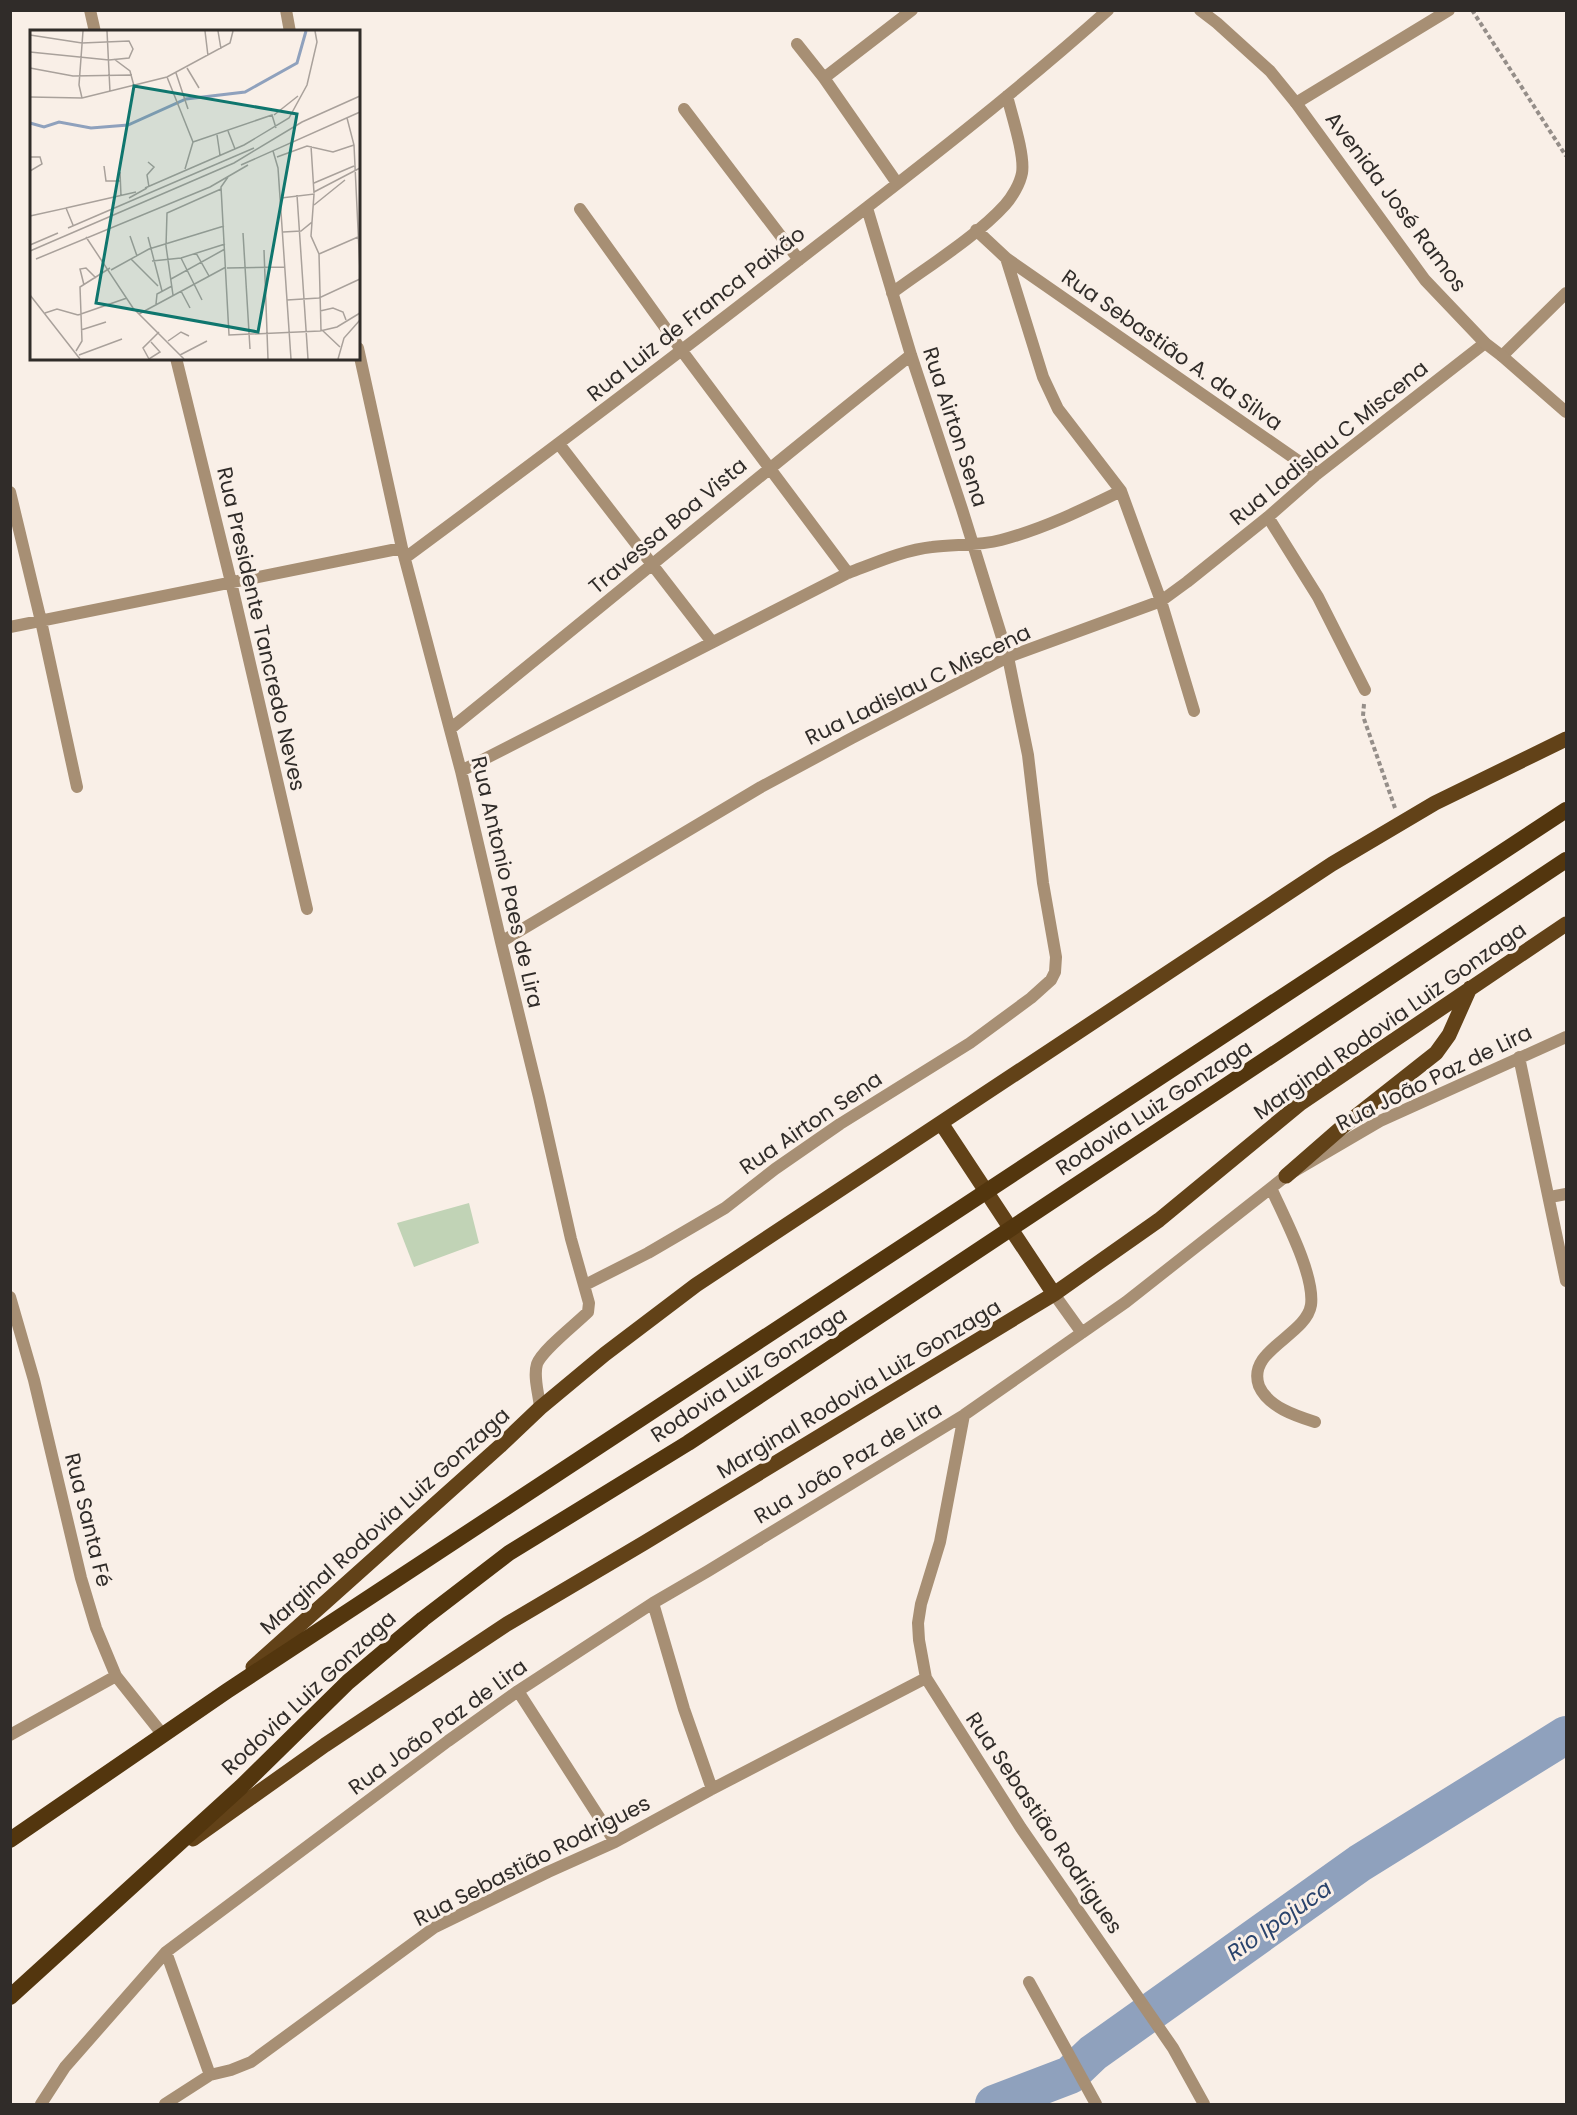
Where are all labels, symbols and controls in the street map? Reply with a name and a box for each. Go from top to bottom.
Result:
inset map [30,30,360,360]
street label: Avenida José Ramos [1319,106,1474,298]
street label: Rua Luiz de Franca Paixão [581,219,811,408]
street label: Rua Sebastião A. da Silva [1056,262,1289,437]
street label: Rua Airton Sena [916,343,995,510]
street label: Rua Ladislau C Miscena [1223,353,1434,532]
street label: Travessa Boa Vista [582,451,753,600]
street label: Rua Presidente Tancredo Neves [210,464,313,794]
street label: Rua Ladislau C Miscena [800,617,1035,752]
street label: Rua Antonio Paes de Lira [464,753,551,1011]
street label: Marginal Rodovia Luiz Gonzaga [1248,915,1532,1126]
street label: Rua João Paz de Lira [1331,1018,1537,1138]
street label: Rodovia Luiz Gonzaga [1050,1033,1258,1182]
street label: Rua Airton Sena [734,1064,888,1181]
street label: Marginal Rodovia Luiz Gonzaga [711,1292,1006,1485]
street label: Rodovia Luiz Gonzaga [645,1300,853,1449]
street label: Rua João Paz de Lira [748,1395,947,1530]
street label: Marginal Rodovia Luiz Gonzaga [254,1401,516,1641]
street label: Rua Santa Fé [58,1450,119,1590]
street label: Rodovia Luiz Gonzaga [215,1604,402,1781]
street label: Rua João Paz de Lira [342,1652,533,1801]
street label: Rua Sebastião Rodrigues [959,1706,1130,1939]
street label: Rua Sebastião Rodrigues [409,1788,655,1933]
water label: Rio Ipojuca [1221,1873,1338,1968]

